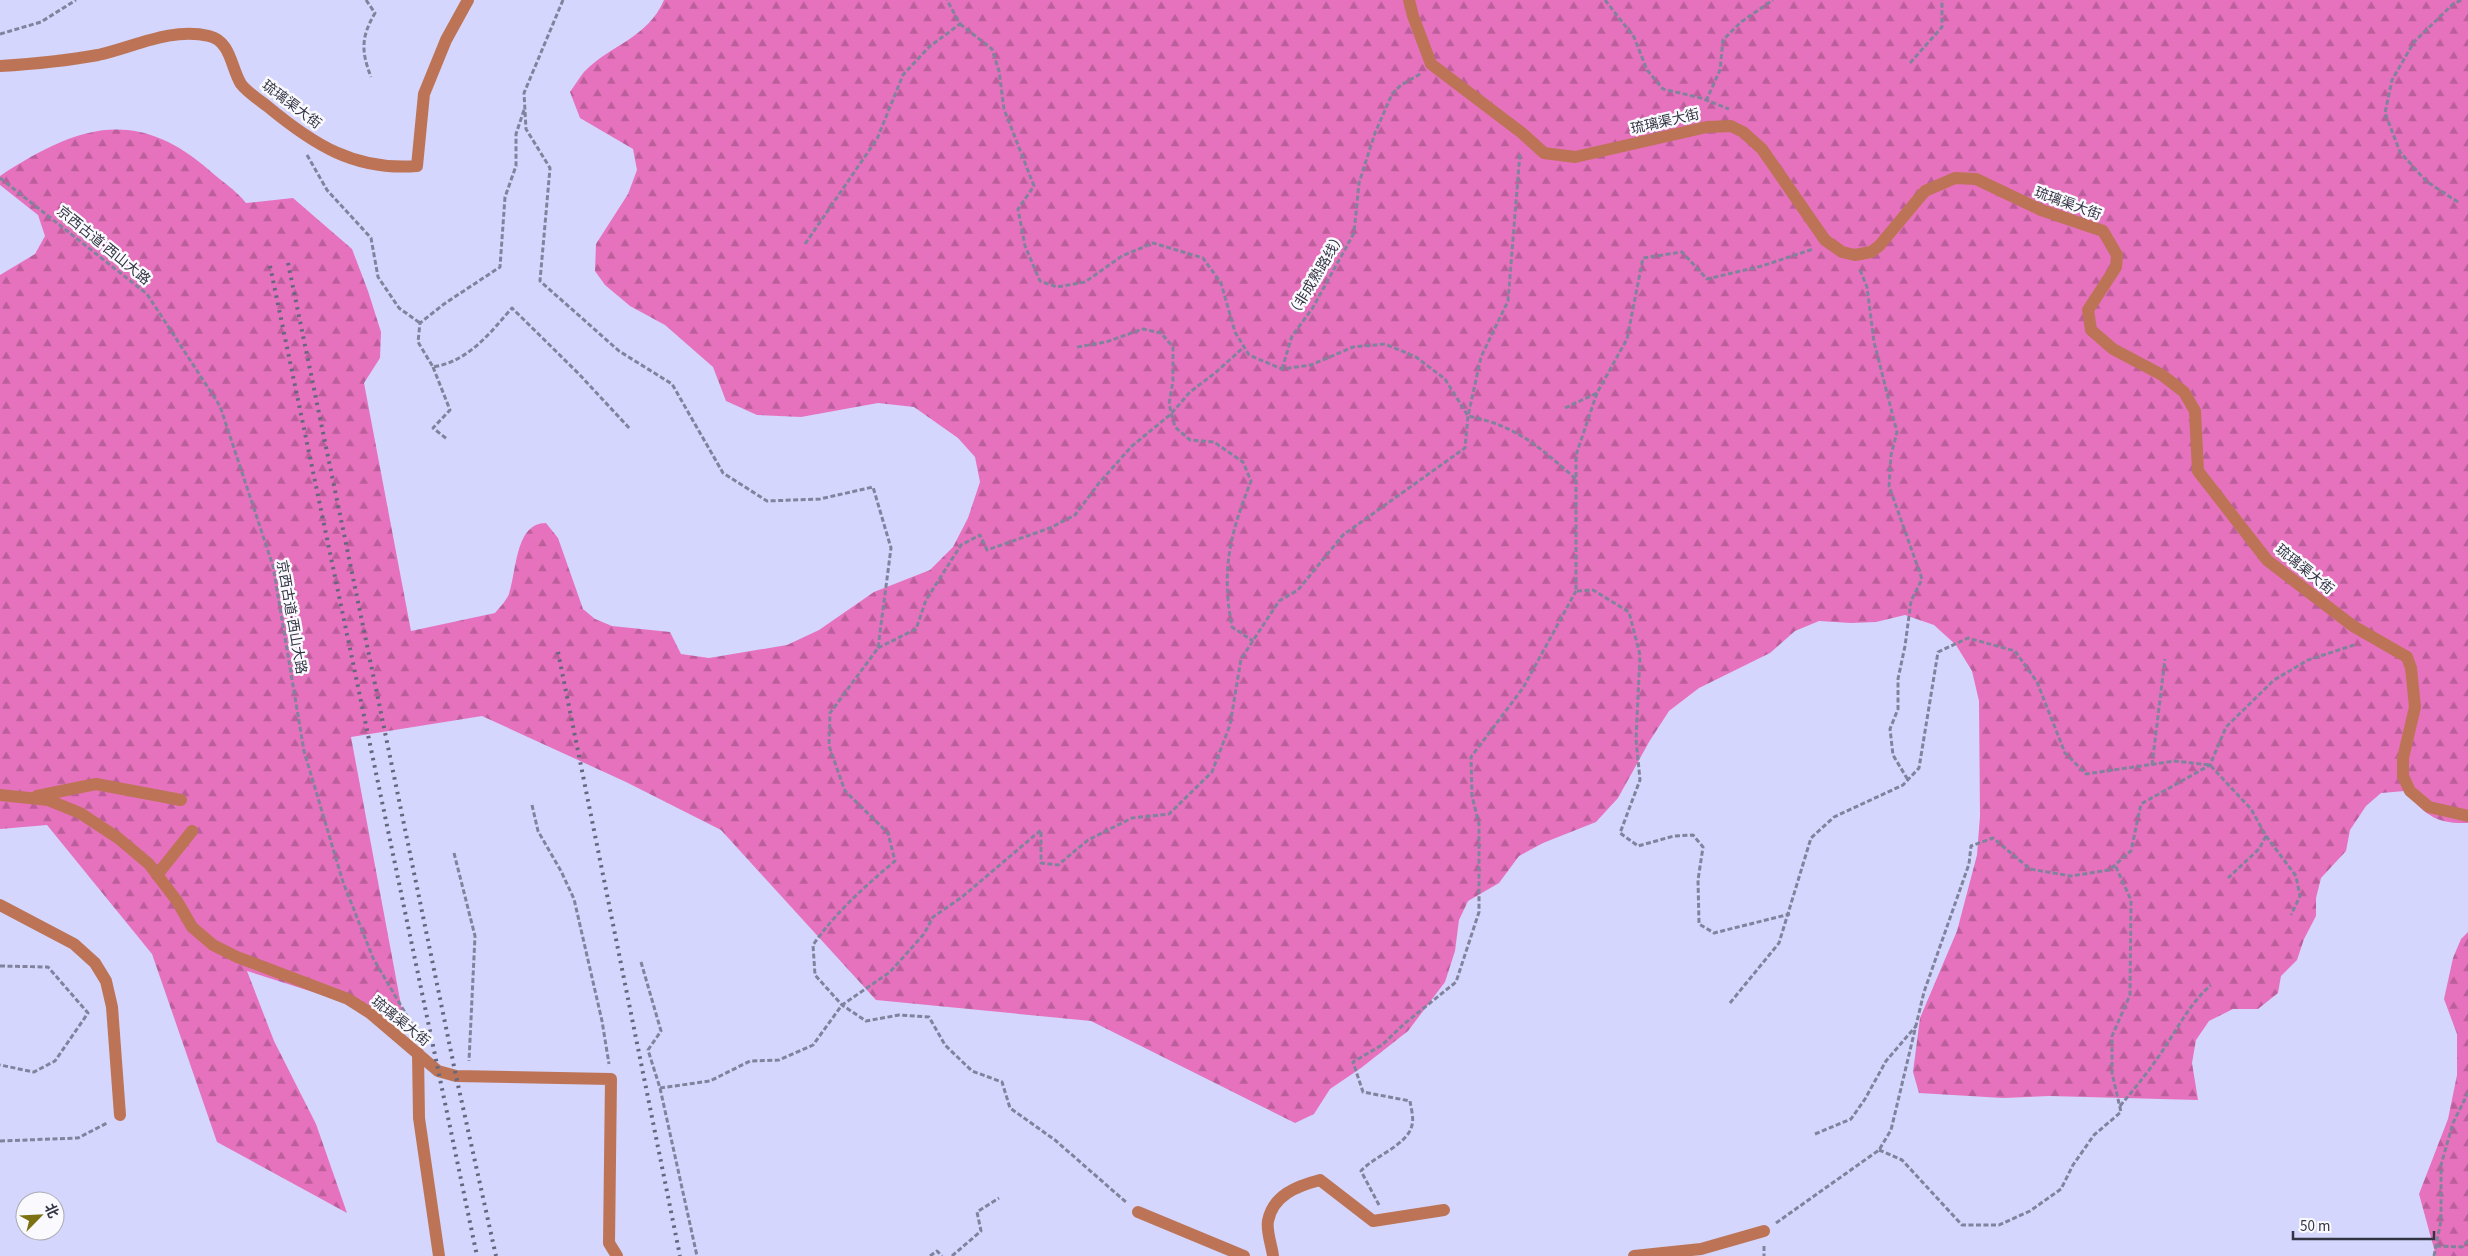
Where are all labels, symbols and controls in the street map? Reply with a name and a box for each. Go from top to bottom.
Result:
street label: 琉璃渠大街 [257,76,325,134]
street label: 琉璃渠大街 [1629,104,1702,140]
street label: 琉璃渠大街 [2031,183,2104,225]
street label: 京西古道·西山大路 [52,202,155,290]
street label: （非成熟路线） [1283,228,1351,323]
street label: 琉璃渠大街 [2271,540,2338,600]
street label: 京西古道·西山大路 [271,559,311,676]
street label: 琉璃渠大街 [367,992,434,1052]
north arrow [15,1191,65,1241]
text: 北 [39,1201,63,1222]
scale bar [2293,1208,2434,1240]
text: 50 m [2300,1216,2330,1237]

